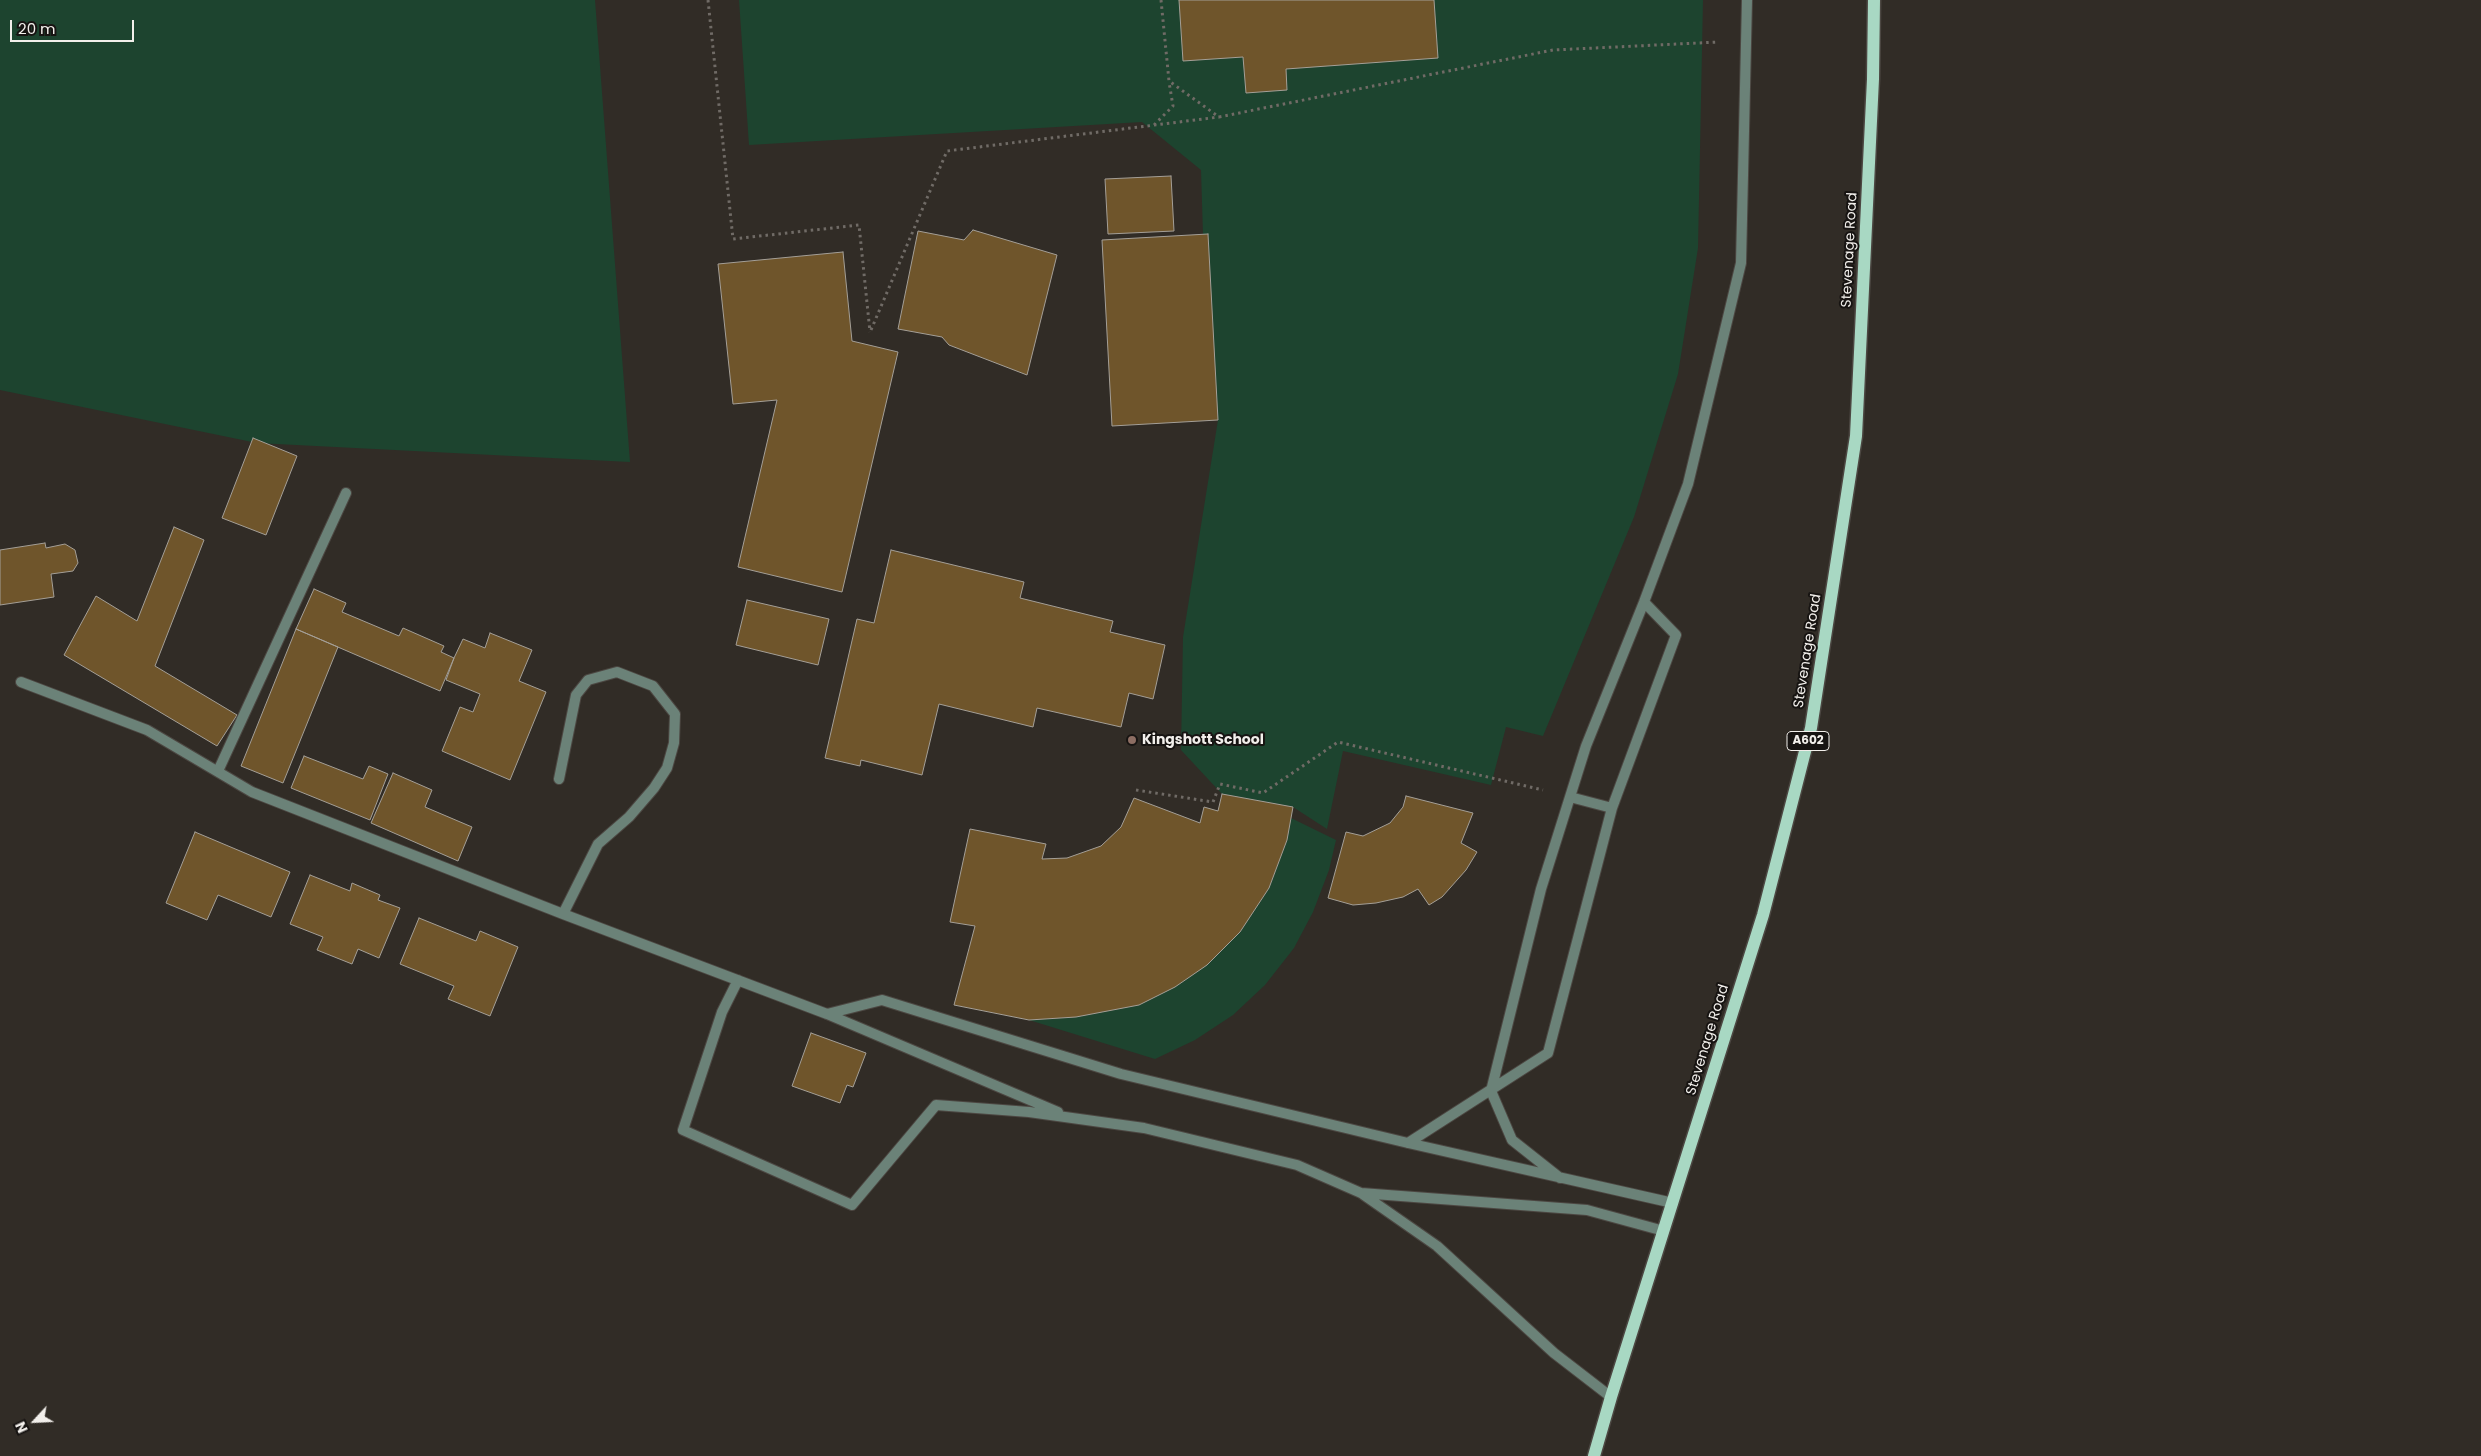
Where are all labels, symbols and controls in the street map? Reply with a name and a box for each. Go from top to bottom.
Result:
scale bar [12,10,136,42]
text: 20 m [18,18,56,39]
street label: Stevenage Road [1839,192,1861,308]
street label: Stevenage Road [1791,593,1825,709]
road number: A602 [1787,731,1829,750]
place label: Kingshott School [1142,732,1264,748]
marker: Kingshott School [1126,734,1138,746]
street label: Stevenage Road [1683,982,1733,1098]
north arrow [10,1396,60,1446]
text: N [10,1418,33,1436]

